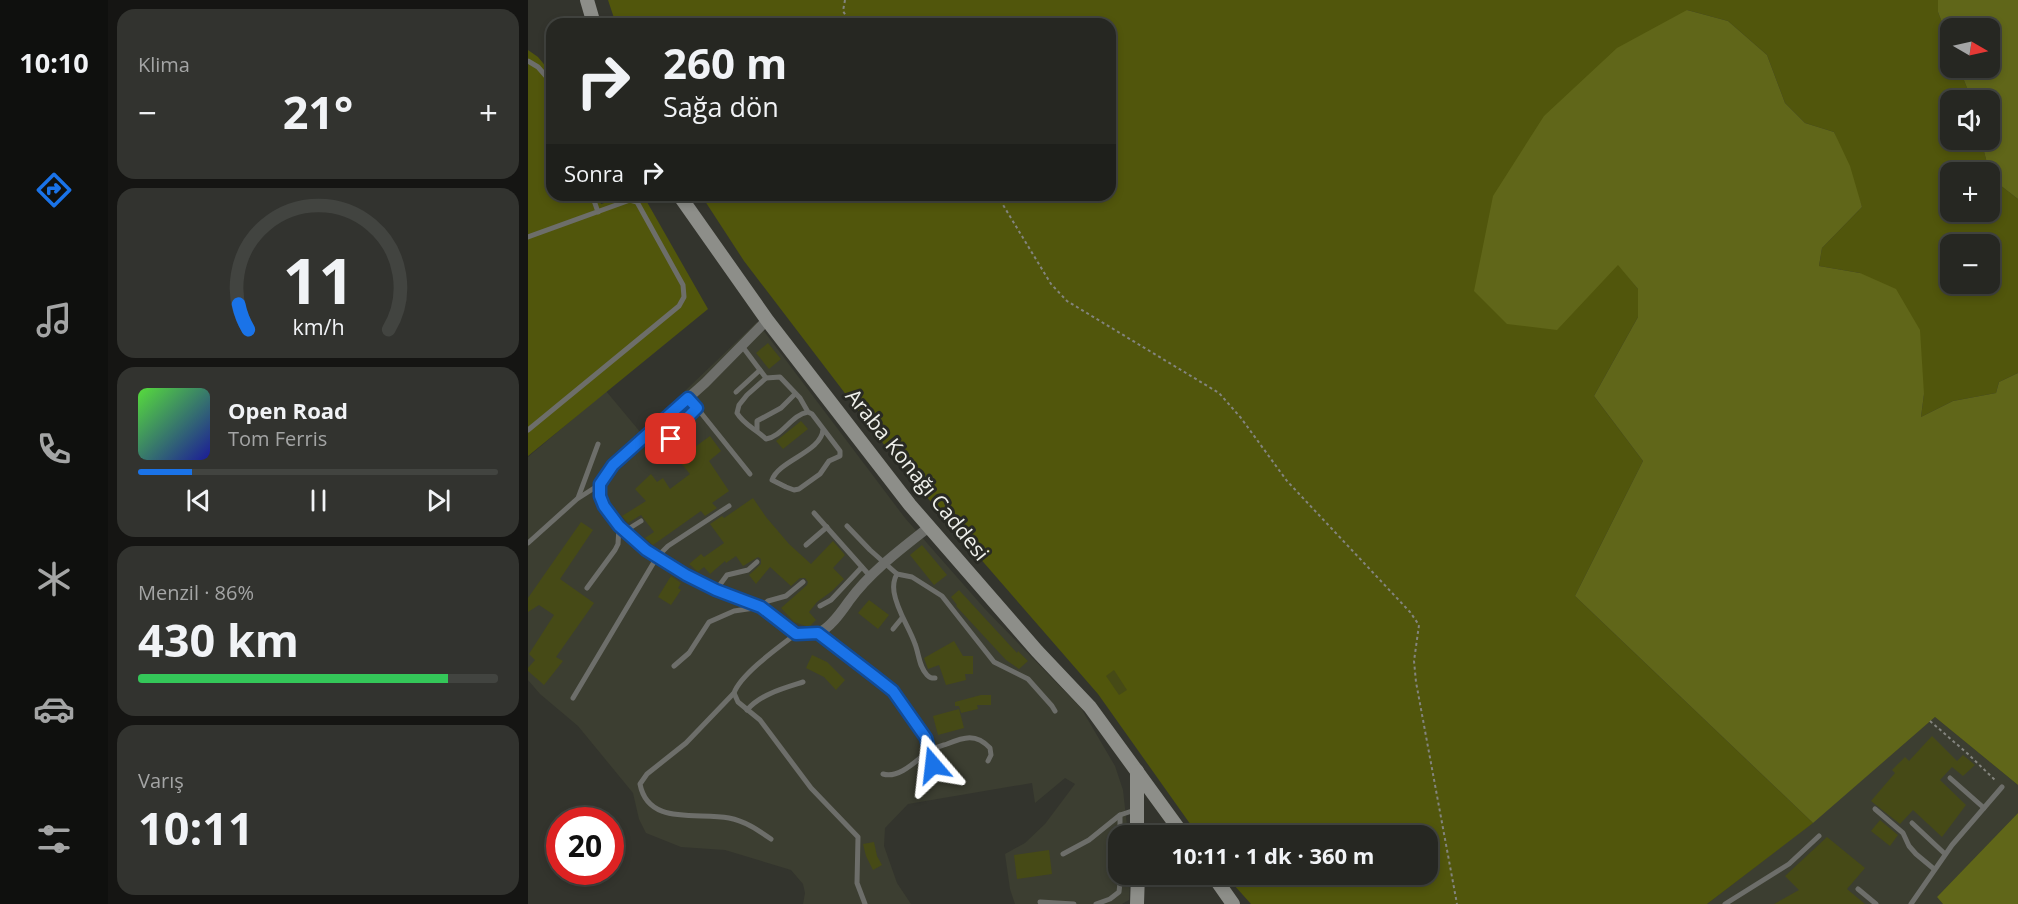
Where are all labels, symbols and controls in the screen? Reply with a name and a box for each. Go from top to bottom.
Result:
north arrow [1940,18,2000,78]
map controls [1940,18,2000,294]
text: 260 m [663,34,787,91]
icon: right [564,42,642,120]
text: 10:10 [19,44,89,81]
text: Klima [138,51,190,78]
text: 21° [283,81,353,142]
text: Sağa dön [663,88,779,125]
text: − [138,90,157,135]
text: + [479,90,498,135]
button: sound [1940,90,2000,150]
icon: right [636,156,669,189]
text: Sonra [564,158,624,188]
button: + [1940,162,2000,222]
icon: directions [33,169,75,211]
button: − [1940,234,2000,294]
text: 11 [282,237,354,322]
icon: music [33,299,75,341]
text: km/h [292,312,344,341]
street label: Araba Konağı Caddesi [840,383,996,566]
text: Open Road [228,395,348,425]
pin [645,413,696,464]
icon: arrive [654,422,687,455]
text: Tom Ferris [228,425,327,452]
icon: phone [33,428,75,470]
icon: previous [182,484,215,517]
icon: pause [302,484,335,517]
icon: next [422,484,455,517]
icon: climate [33,558,75,600]
text: Menzil · 86% [138,579,254,606]
text: 430 km [138,609,299,670]
icon: car [33,688,75,730]
position arrow [901,733,965,797]
text: Varış [138,767,184,794]
text: 10:11 [138,797,254,858]
speed limit sign: 20 [546,807,624,885]
icon: filters [33,818,75,860]
text: 10:11 · 1 dk · 360 m [1172,840,1374,870]

